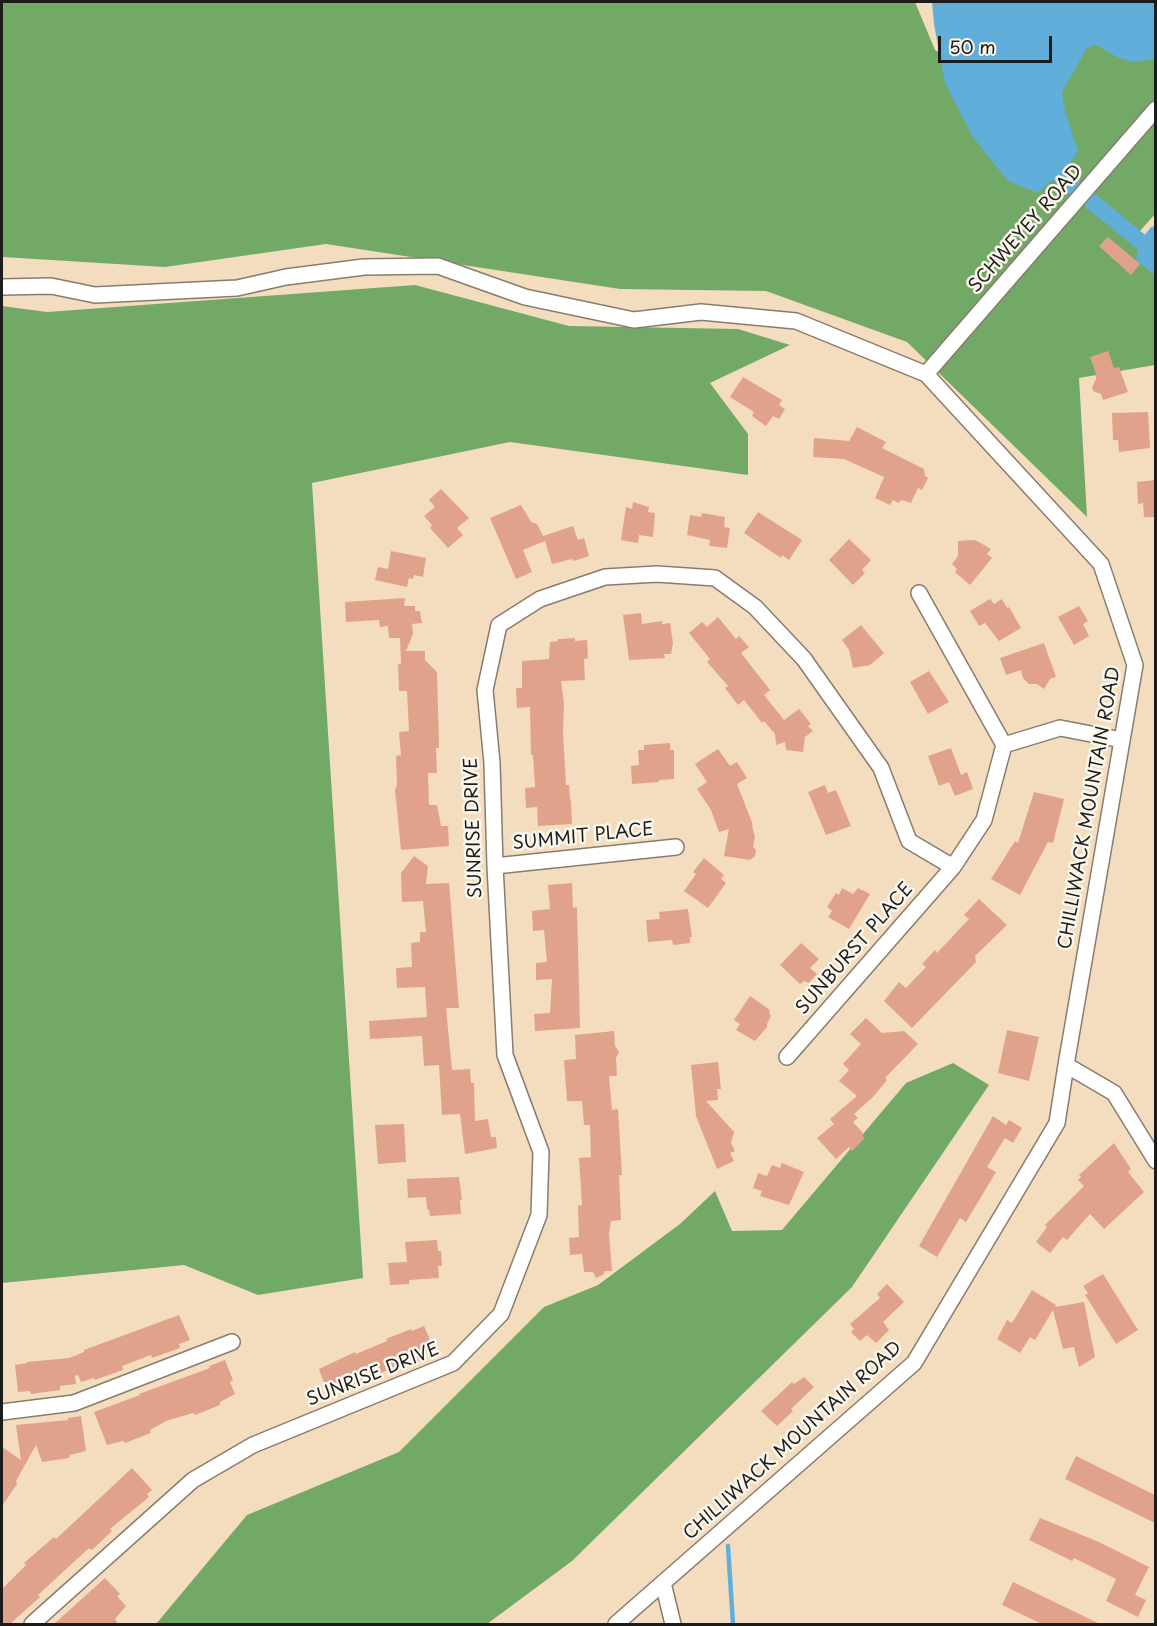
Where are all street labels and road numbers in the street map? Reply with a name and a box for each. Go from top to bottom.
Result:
street label: SCHWEYEY ROAD [965,161,1087,297]
street label: CHILLIWACK MOUNTAIN ROAD [1054,665,1126,951]
street label: SUNRISE DRIVE [461,757,487,899]
street label: SUMMIT PLACE [511,819,655,855]
street label: SUNBURST PLACE [792,879,918,1019]
street label: CHILLIWACK MOUNTAIN ROAD [679,1337,907,1545]
street label: SUNRISE DRIVE [304,1339,442,1411]

